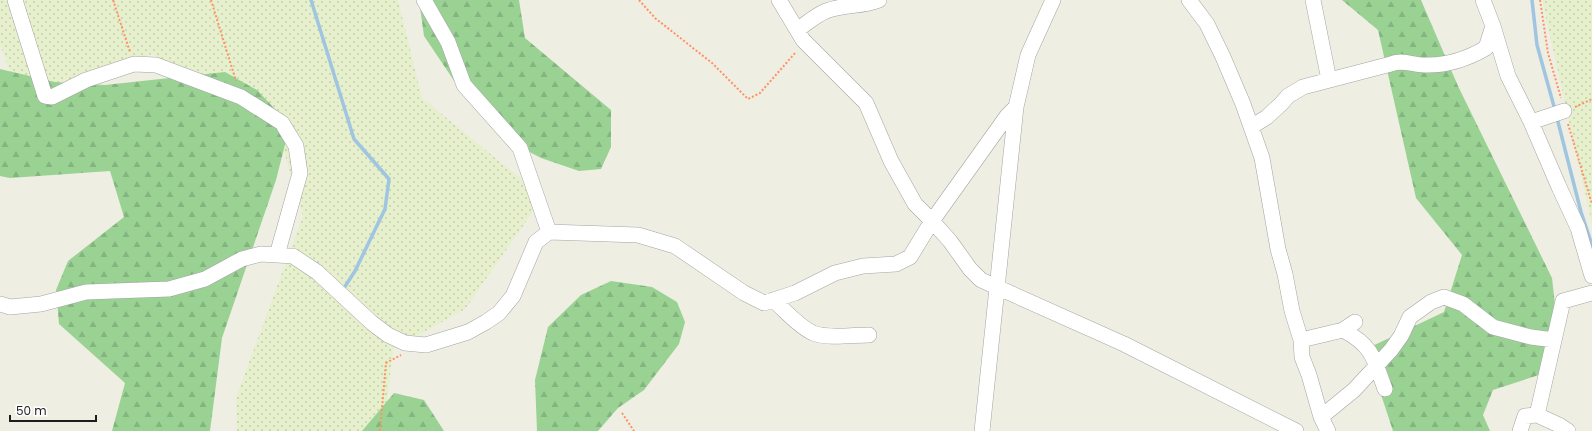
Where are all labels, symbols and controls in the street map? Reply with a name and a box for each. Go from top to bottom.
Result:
scale bar [10,397,96,423]
text: 50 m [16,402,47,419]

